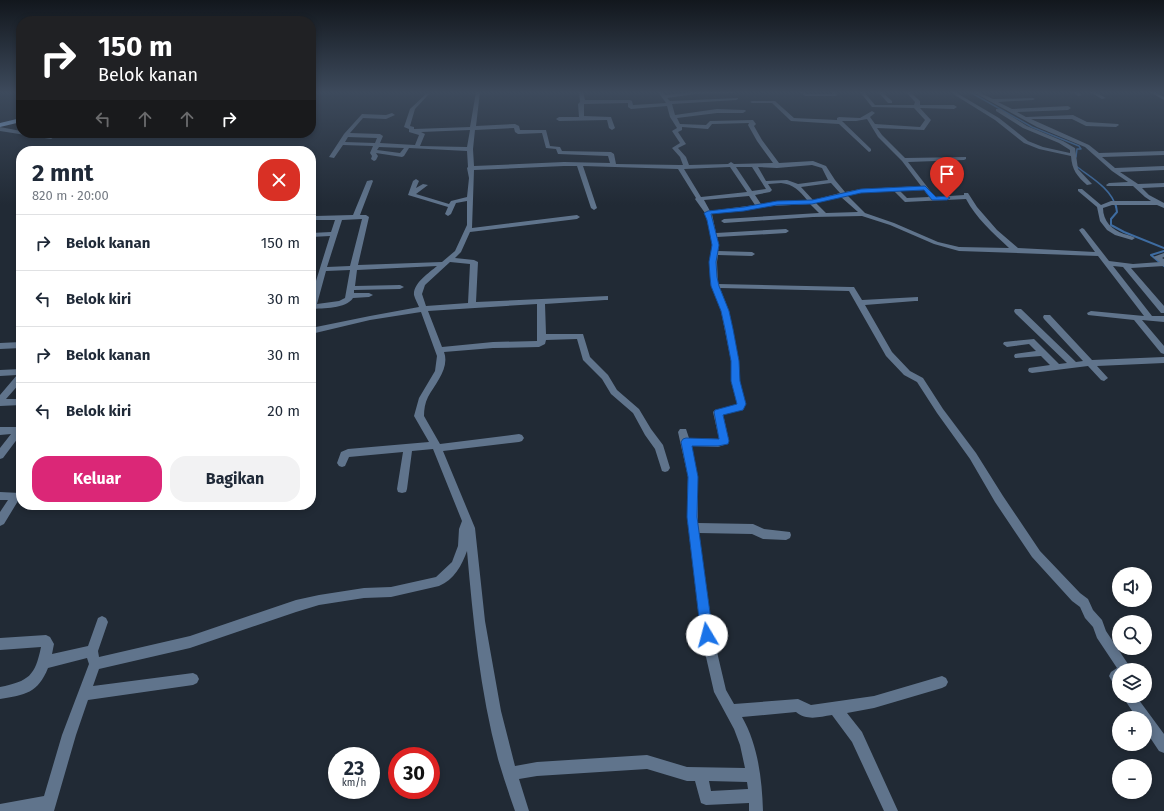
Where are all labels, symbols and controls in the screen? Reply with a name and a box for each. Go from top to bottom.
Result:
text: 150 m [98,30,173,63]
icon: right [32,32,84,84]
text: Belok kanan [98,64,198,86]
icon: left [92,108,114,130]
icon: ahead [134,108,156,130]
icon: ahead [176,108,198,130]
icon: right [218,108,240,130]
pin [930,157,964,198]
text: 2 mnt [32,159,94,187]
button: close [258,159,300,201]
icon: arrive [936,163,958,185]
text: 820 m · 20:00 [32,188,109,203]
icon: right [32,232,54,254]
text: Belok kanan [66,234,150,252]
text: 150 m [261,234,300,252]
icon: left [32,288,54,310]
text: Belok kiri [66,290,131,308]
text: 30 m [267,290,300,308]
icon: right [32,344,54,366]
text: Belok kanan [66,346,150,364]
text: 30 m [267,346,300,364]
icon: left [32,400,54,422]
text: Belok kiri [66,402,131,420]
text: 20 m [267,402,300,420]
button: Keluar [32,456,162,502]
button: Bagikan [170,456,300,502]
map controls [1112,567,1152,799]
button: sound [1112,567,1152,607]
position arrow [686,614,728,656]
button: search [1112,615,1152,655]
button: layers [1112,663,1152,703]
button: + [1112,711,1152,751]
speed limit sign: 30 [388,747,440,799]
text: 23 [344,756,364,780]
button: − [1112,759,1152,799]
text: km/h [342,777,366,789]

